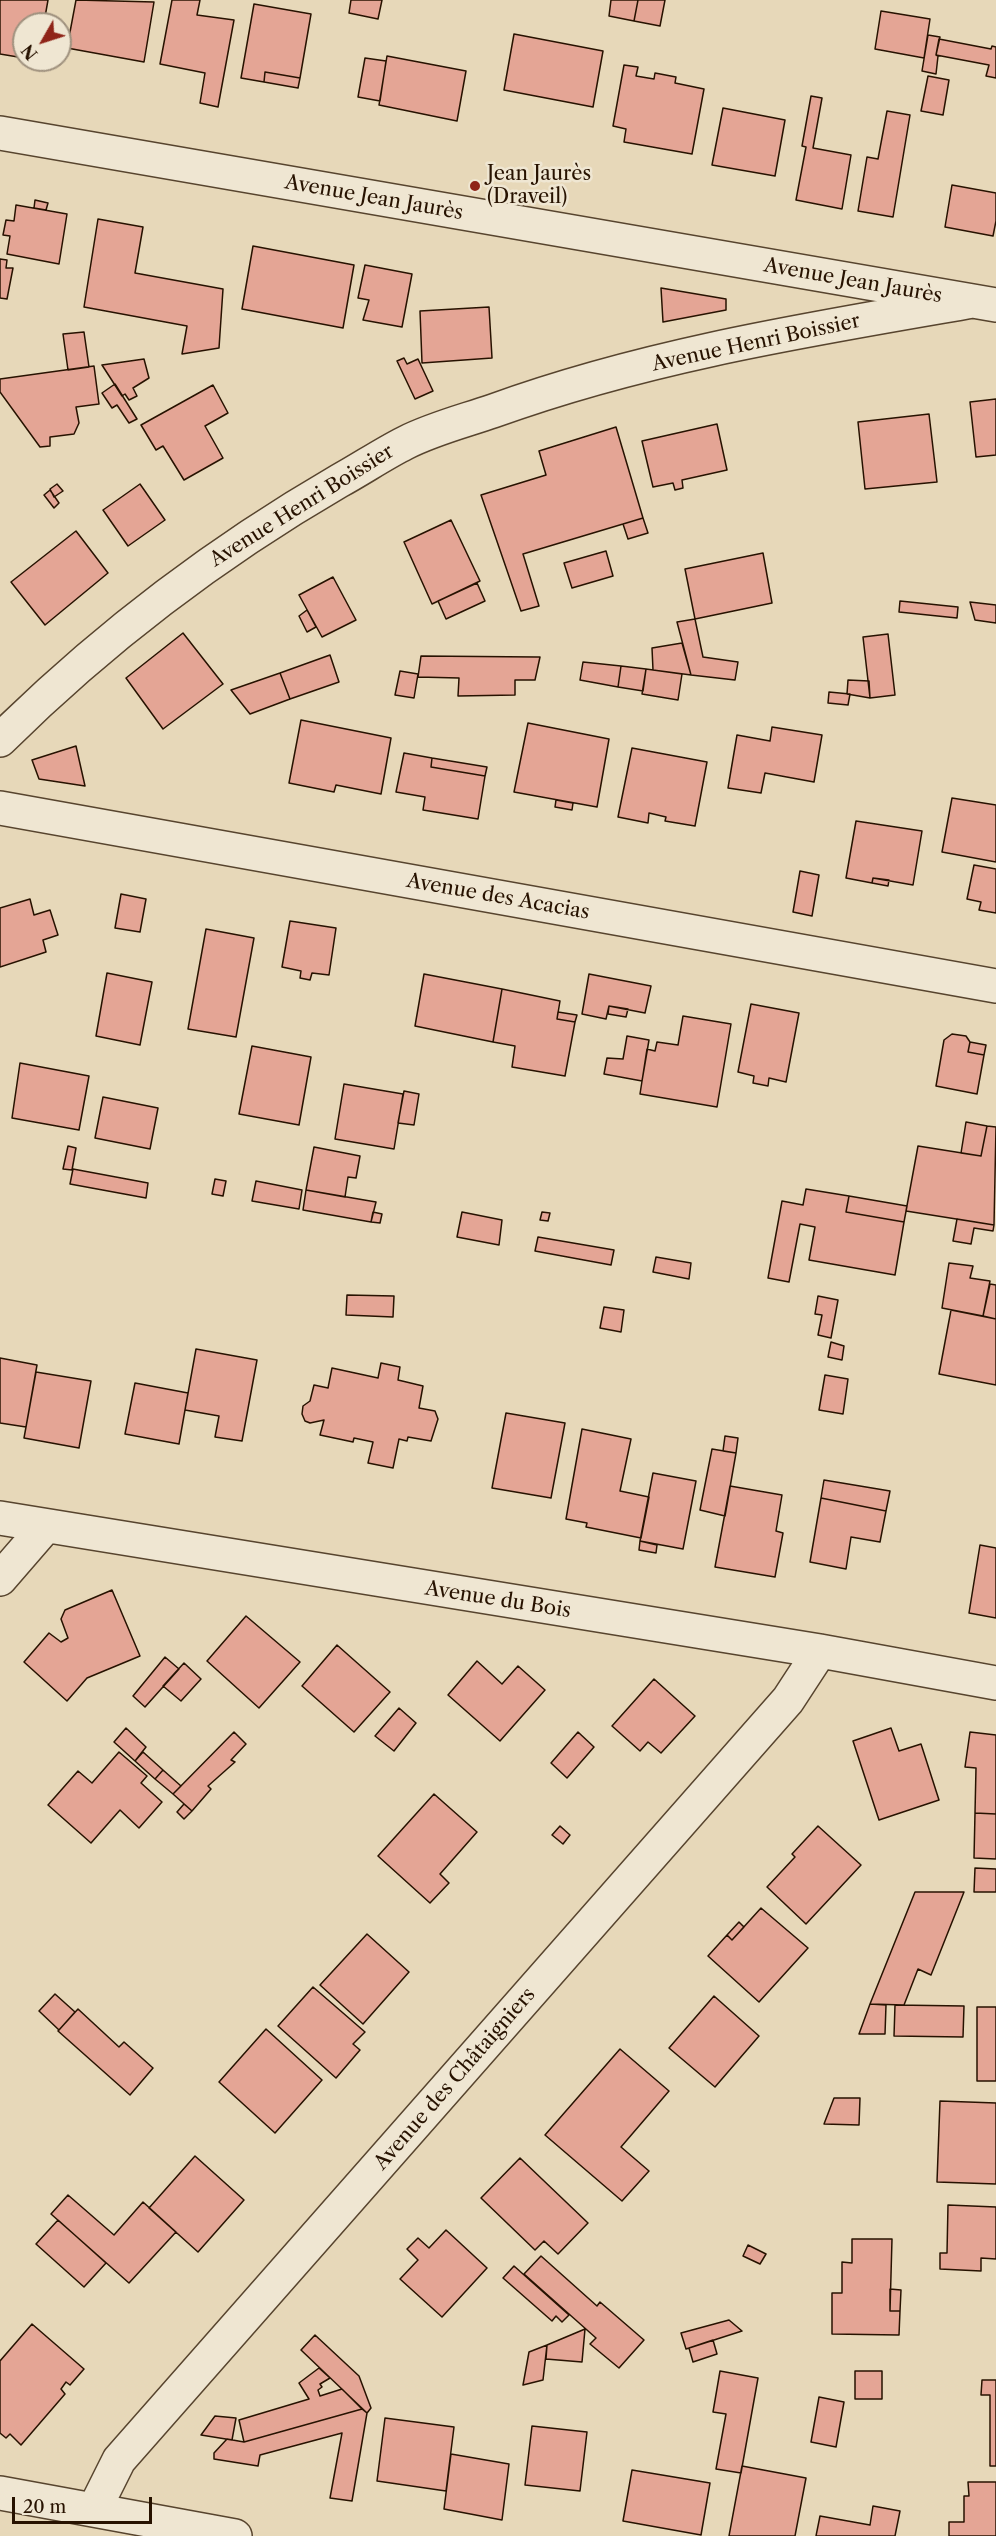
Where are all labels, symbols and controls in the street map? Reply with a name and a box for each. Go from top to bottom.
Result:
north arrow [12,12,72,72]
text: N [17,40,42,64]
place label: Jean Jaurès (Draveil) [487,162,591,209]
street label: Avenue Jean Jaurès [283,171,465,225]
marker: Jean Jaurès (Draveil) [468,179,482,193]
street label: Avenue Jean Jaurès [762,254,944,308]
street label: Avenue Henri Boissier [650,309,862,377]
street label: Avenue Henri Boissier [206,440,398,572]
street label: Avenue des Acacias [405,869,591,925]
street label: Avenue du Bois [423,1577,573,1623]
street label: Avenue des Châtaigniers [369,1983,541,2175]
scale bar [15,2485,154,2523]
text: 20 m [23,2496,66,2518]

